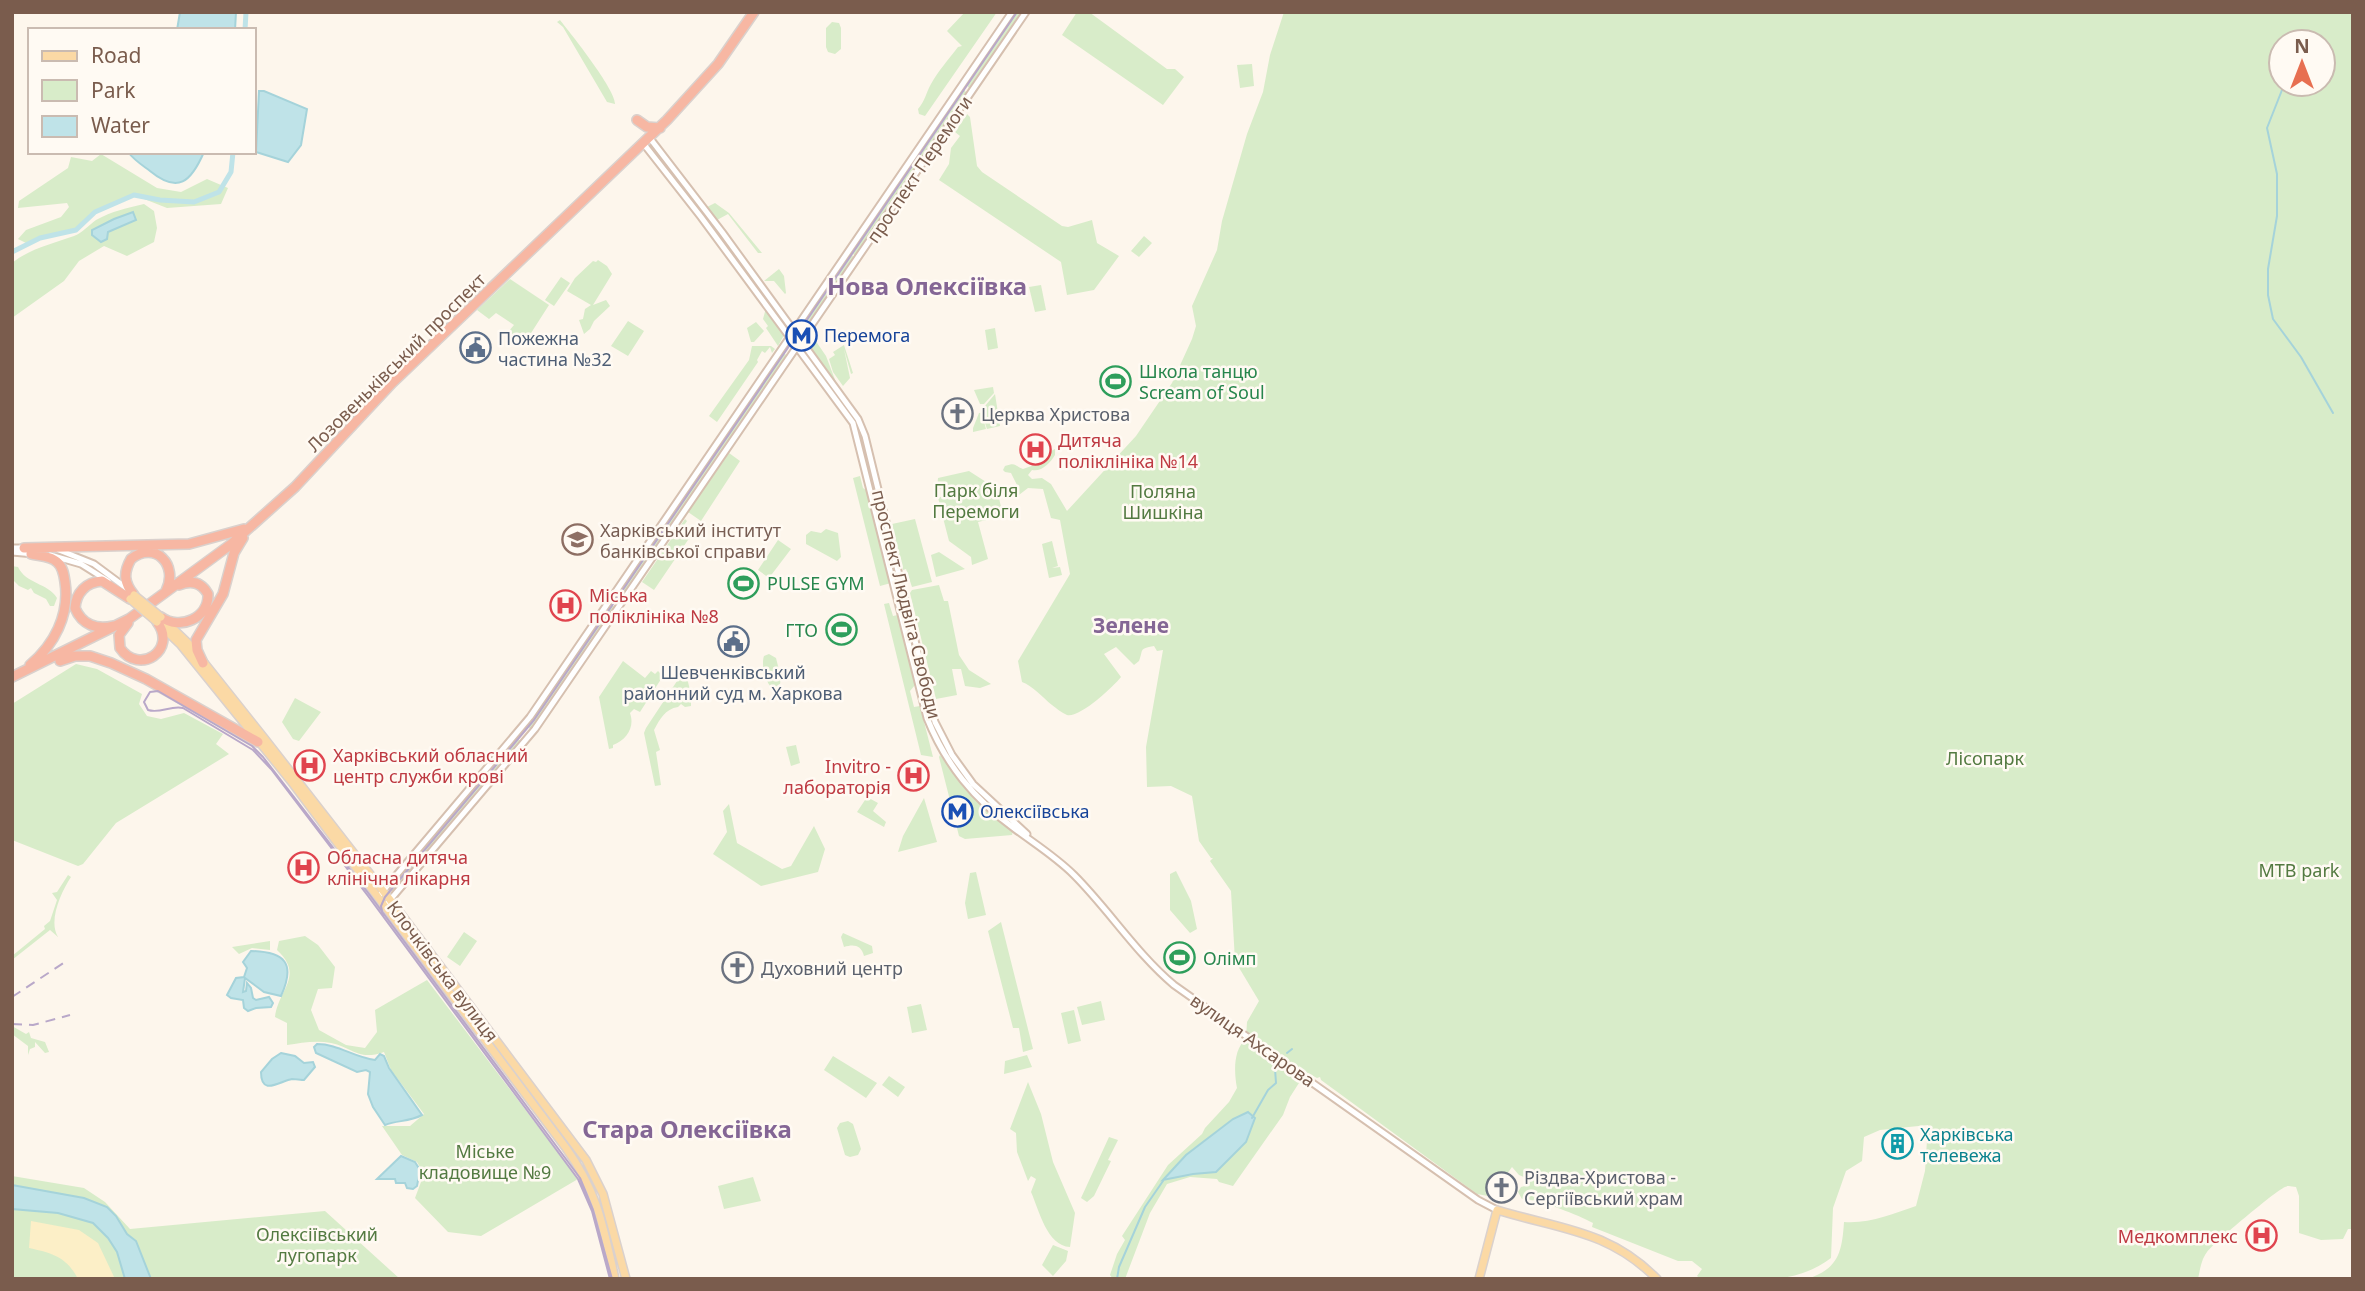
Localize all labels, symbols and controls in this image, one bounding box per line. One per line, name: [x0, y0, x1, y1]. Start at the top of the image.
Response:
legend: [28, 28, 256, 154]
north arrow: [2267, 28, 2337, 98]
text: N: [2294, 33, 2310, 59]
text: Road: [91, 41, 141, 69]
text: Park: [91, 76, 136, 104]
street label: проспект Перемоги: [861, 91, 977, 247]
text: Water: [91, 111, 150, 139]
street label: Лозовеньківський проспект: [301, 267, 491, 457]
district label: Нова Олексіївка: [827, 269, 1027, 302]
metro station icon: Перемога: [784, 318, 818, 352]
place label: Перемога: [824, 323, 910, 347]
place label: Пожежна частина №32: [498, 326, 612, 371]
public building icon: Пожежна частина №32: [458, 331, 492, 365]
place label: Школа танцю Scream of Soul: [1139, 359, 1265, 404]
sports icon: Школа танцю Scream of Soul: [1099, 364, 1133, 398]
church icon: Церква Христова: [941, 397, 975, 431]
place label: Церква Христова: [981, 402, 1130, 426]
place label: Дитяча поліклініка №14: [1058, 428, 1198, 473]
hospital icon: Дитяча поліклініка №14: [1018, 433, 1052, 467]
park label: Парк біля Перемоги: [932, 478, 1020, 523]
park label: Поляна Шишкіна: [1122, 479, 1204, 524]
street label: проспект Людвіга Свободи: [867, 487, 947, 721]
place label: Харківський інститут банківської справи: [600, 518, 782, 563]
school or university icon: Харківський інститут банківської справи: [560, 523, 594, 557]
sports icon: PULSE GYM: [727, 566, 761, 600]
place label: PULSE GYM: [767, 571, 865, 595]
place label: Міська поліклініка №8: [589, 583, 719, 628]
hospital icon: Міська поліклініка №8: [549, 588, 583, 622]
district label: Зелене: [1093, 611, 1169, 639]
sports icon: ГТО: [824, 613, 858, 647]
place label: ГТО: [785, 618, 818, 642]
public building icon: Шевченківський районний суд м. Харкова: [716, 624, 750, 658]
place label: Шевченківський районний суд м. Харкова: [623, 660, 843, 705]
place label: Харківський обласний центр служби крові: [333, 743, 528, 788]
park label: Лісопарк: [1946, 746, 2024, 770]
hospital icon: Харківський обласний центр служби крові: [293, 748, 327, 782]
place label: Invitro - лабораторія: [783, 754, 891, 799]
hospital icon: Invitro - лабораторія: [897, 759, 931, 793]
metro station icon: Олексіївська: [940, 794, 974, 828]
place label: Олексіївська: [980, 799, 1089, 823]
place label: Обласна дитяча клінічна лікарня: [327, 845, 471, 890]
hospital icon: Обласна дитяча клінічна лікарня: [287, 850, 321, 884]
park label: MTB park: [2259, 858, 2340, 882]
street label: Клочківська вулиця: [382, 895, 504, 1047]
sports icon: Олімп: [1163, 941, 1197, 975]
place label: Олімп: [1203, 946, 1256, 970]
church icon: Духовний центр: [721, 951, 755, 985]
place label: Духовний центр: [761, 956, 903, 980]
street label: вулиця Ахсарова: [1186, 988, 1320, 1092]
district label: Стара Олексіївка: [582, 1112, 792, 1145]
place label: Харківська телевежа: [1920, 1122, 2014, 1167]
building icon: Харківська телевежа: [1880, 1127, 1914, 1161]
park label: Міське кладовище №9: [419, 1139, 551, 1184]
place label: Різдва-Христова - Сергіївський храм: [1524, 1165, 1683, 1210]
church icon: Різдва-Христова - Сергіївський храм: [1484, 1170, 1518, 1204]
hospital icon: Медкомплекс: [2244, 1219, 2278, 1253]
park label: Олексіївський лугопарк: [256, 1222, 378, 1267]
place label: Медкомплекс: [2118, 1224, 2238, 1248]

